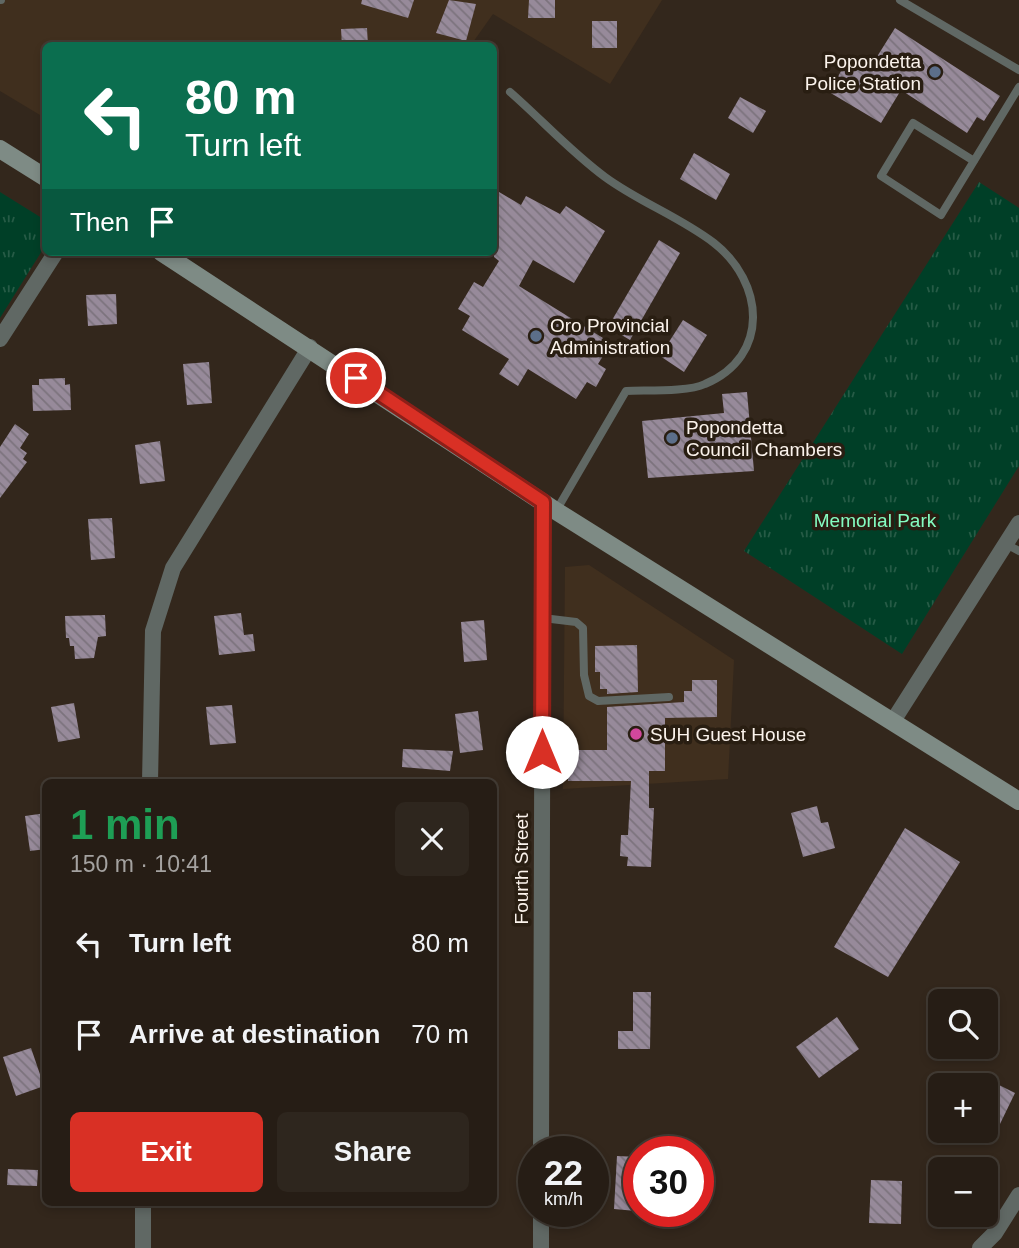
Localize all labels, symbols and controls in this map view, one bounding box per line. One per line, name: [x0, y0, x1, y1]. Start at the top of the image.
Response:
place label: Popondetta Police Station: [805, 51, 921, 94]
marker: Popondetta Police Station: [927, 64, 943, 80]
icon: left: [70, 70, 161, 161]
text: 80 m: [185, 70, 297, 124]
text: Turn left: [185, 127, 301, 163]
icon: arrive: [143, 203, 181, 241]
text: Then: [70, 207, 129, 237]
place label: Oro Provincial Administration: [550, 315, 670, 358]
marker: Oro Provincial Administration: [528, 328, 544, 344]
pin: [326, 348, 386, 408]
icon: arrive: [337, 359, 375, 397]
place label: Popondetta Council Chambers: [686, 417, 842, 460]
marker: Popondetta Council Chambers: [664, 430, 680, 446]
park label: Memorial Park: [814, 510, 937, 531]
position arrow: [505, 715, 579, 789]
place label: SUH Guest House: [650, 724, 806, 745]
marker: SUH Guest House: [628, 726, 644, 742]
text: 1 min: [70, 801, 180, 848]
button: close: [395, 802, 469, 876]
street label: Fourth Street: [511, 813, 532, 924]
text: 150 m · 10:41: [70, 851, 212, 877]
icon: left: [70, 925, 108, 963]
text: Turn left: [129, 928, 231, 958]
text: 80 m: [411, 928, 469, 958]
map controls: [928, 989, 998, 1227]
button: search: [928, 989, 998, 1059]
icon: arrive: [70, 1016, 108, 1054]
text: Arrive at destination: [129, 1019, 380, 1049]
text: 70 m: [411, 1019, 469, 1049]
button: +: [928, 1073, 998, 1143]
button: Exit: [70, 1112, 263, 1192]
button: Share: [277, 1112, 469, 1192]
speed limit sign: 30: [623, 1136, 714, 1227]
text: 22: [544, 1153, 583, 1192]
button: −: [928, 1157, 998, 1227]
text: km/h: [544, 1189, 583, 1209]

